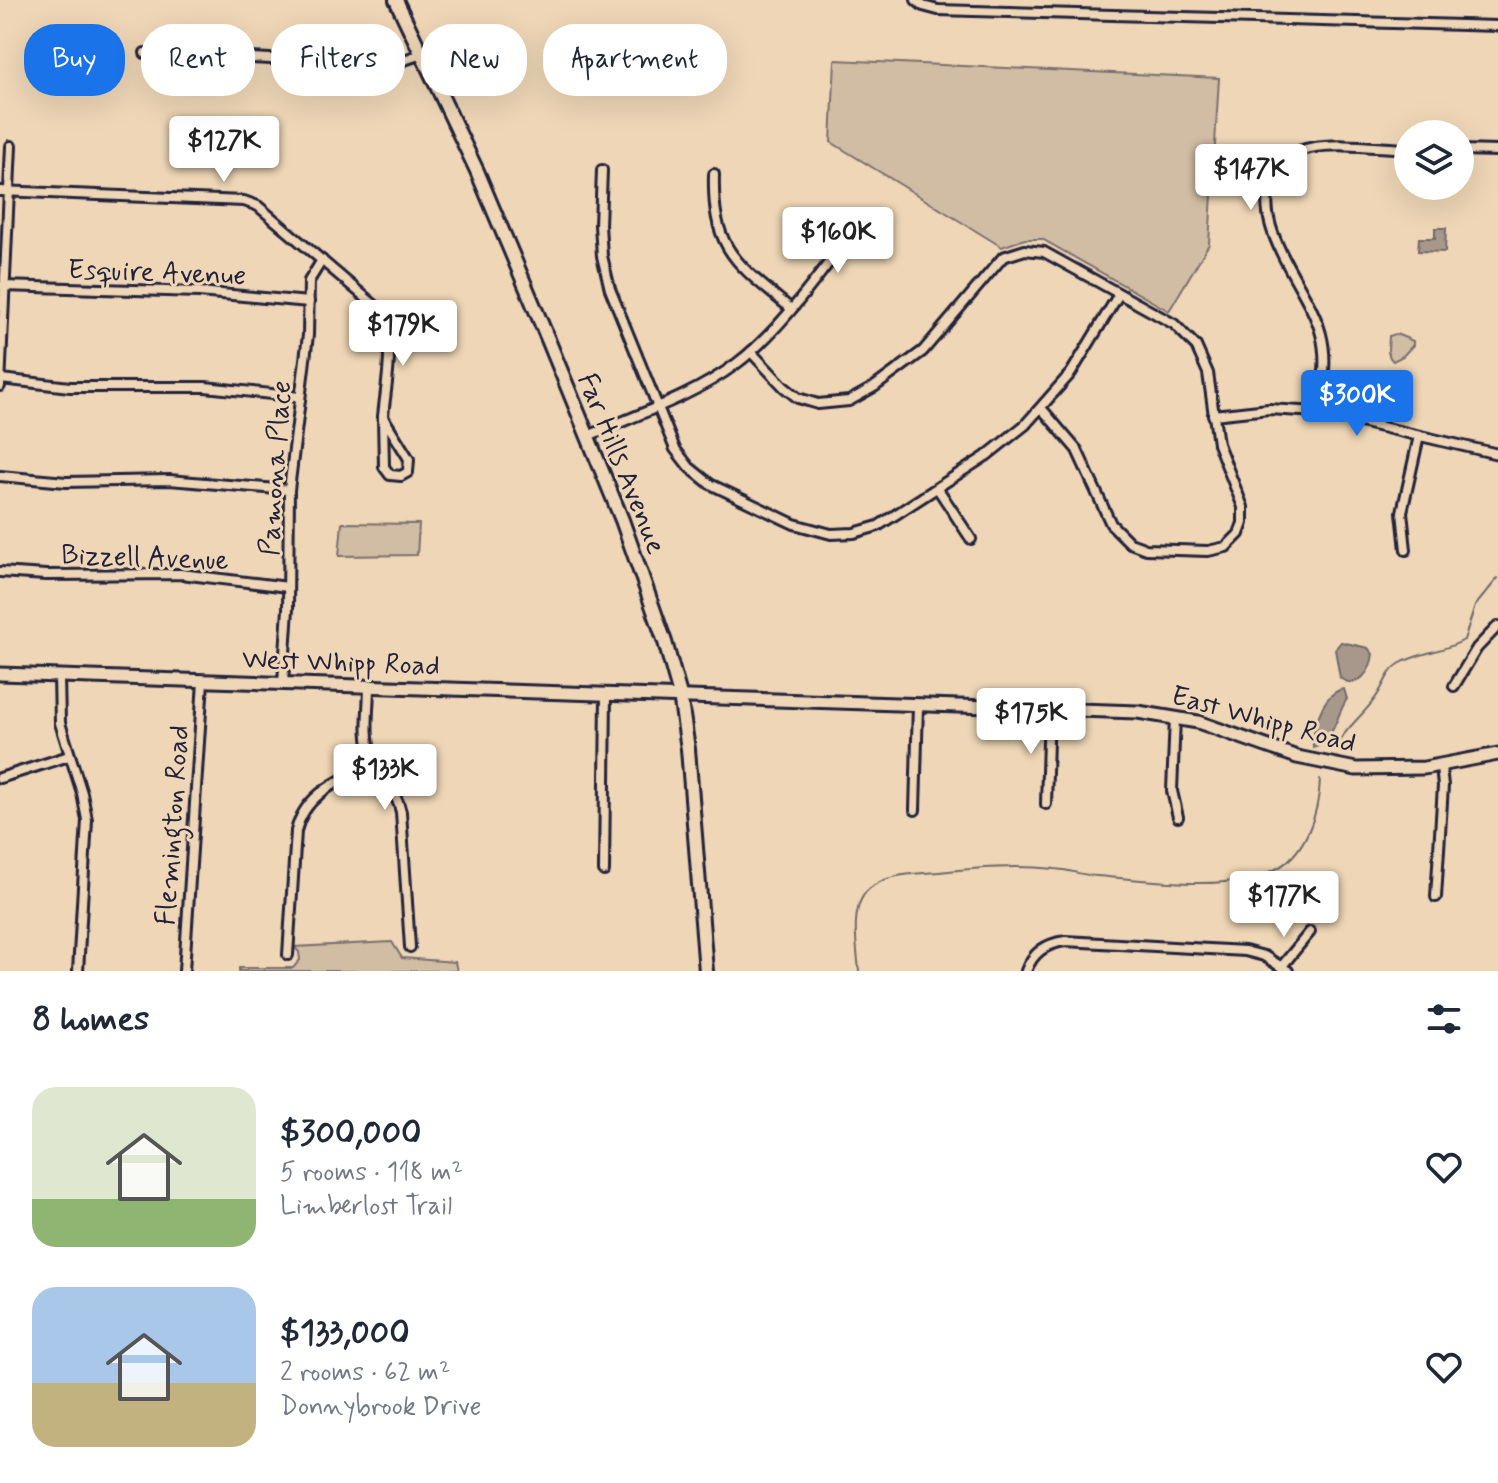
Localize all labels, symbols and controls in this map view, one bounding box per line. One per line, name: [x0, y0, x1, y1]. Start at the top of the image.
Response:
chip: Buy: [24, 24, 125, 96]
chip: Rent: [141, 24, 255, 96]
chip: Filters: [271, 24, 405, 96]
chip: New: [421, 24, 527, 96]
chip: Apartment: [543, 24, 727, 96]
pin: $127K: [168, 116, 280, 184]
map controls: [1394, 120, 1474, 200]
button: layers: [1394, 120, 1474, 200]
text: $127K: [187, 125, 261, 159]
pin: $147K: [1195, 144, 1307, 212]
text: $147K: [1213, 153, 1289, 187]
pin: $160K: [782, 207, 894, 275]
text: $160K: [800, 216, 876, 250]
street label: Esquire Avenue: [67, 252, 247, 295]
pin: $179K: [347, 300, 459, 368]
text: $179K: [367, 309, 439, 343]
street label: Far Hills Avenue: [568, 368, 674, 560]
pin: $300K: [1301, 370, 1413, 438]
street label: Pamona Place: [252, 379, 301, 557]
text: $300K: [1319, 379, 1395, 413]
street label: Bizzell Avenue: [60, 537, 229, 580]
street label: West Whipp Road: [241, 642, 441, 685]
street label: East Whipp Road: [1167, 678, 1360, 763]
pin: $175K: [975, 688, 1087, 756]
text: $175K: [995, 697, 1067, 731]
street label: Flemington Road: [148, 724, 202, 927]
pin: $133K: [329, 744, 441, 812]
text: $133K: [352, 753, 418, 787]
pin: $177K: [1228, 871, 1340, 939]
text: $177K: [1248, 880, 1320, 914]
text: 8 homes: [32, 997, 149, 1042]
icon: filters: [1422, 997, 1466, 1041]
text: $300,000: [280, 1111, 422, 1156]
icon: home: [96, 1119, 192, 1215]
icon: heart: [1422, 1145, 1466, 1189]
text: 5 rooms · 118 m²: [280, 1156, 463, 1190]
text: Limberlost Trail: [280, 1190, 452, 1224]
text: $133,000: [280, 1311, 410, 1356]
icon: home: [96, 1319, 192, 1415]
icon: heart: [1422, 1345, 1466, 1389]
text: 2 rooms · 62 m²: [280, 1356, 450, 1390]
text: Donnybrook Drive: [280, 1390, 482, 1424]

